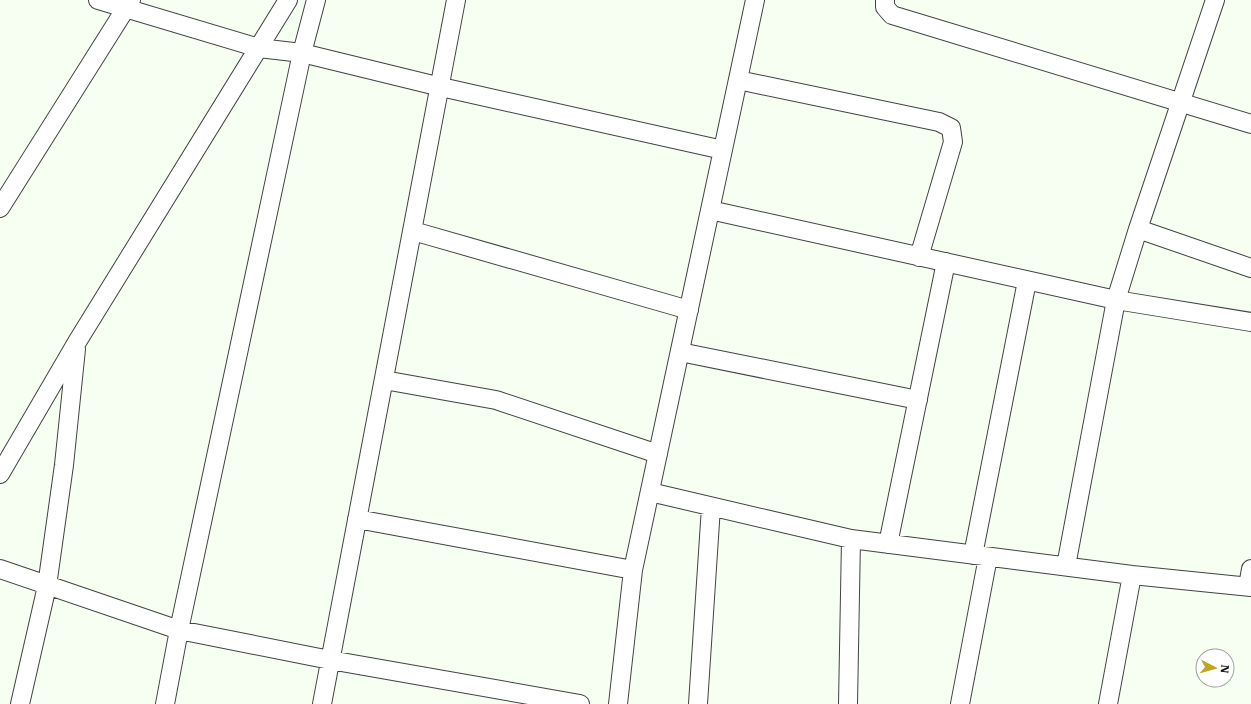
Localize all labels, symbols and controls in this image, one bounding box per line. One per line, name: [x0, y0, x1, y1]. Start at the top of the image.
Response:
north arrow: [1195, 648, 1235, 688]
text: N: [1217, 664, 1232, 674]

